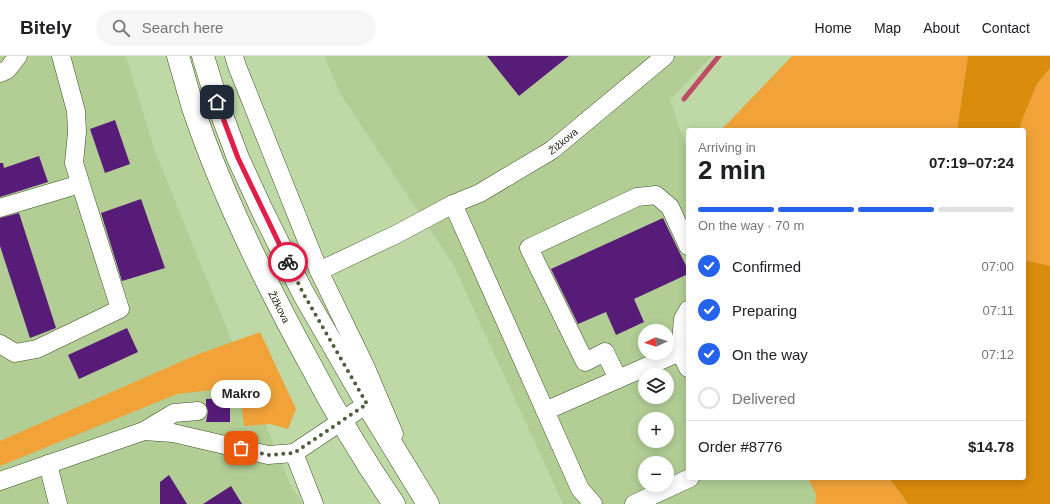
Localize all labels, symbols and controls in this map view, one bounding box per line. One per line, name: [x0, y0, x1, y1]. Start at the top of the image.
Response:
search box: [96, 10, 376, 46]
text: Bitely: [20, 17, 72, 38]
icon: search: [110, 17, 132, 39]
text: Search here: [142, 19, 223, 36]
text: Home: [815, 20, 852, 36]
text: Map: [874, 20, 901, 36]
text: About: [923, 20, 960, 36]
text: Contact: [982, 20, 1030, 36]
pin: [200, 85, 234, 119]
icon: home: [206, 91, 228, 113]
street label: Žižkova: [546, 126, 580, 157]
text: Arriving in: [698, 140, 756, 155]
text: 07:19–07:24: [929, 154, 1014, 171]
text: 2 min: [698, 155, 766, 185]
text: On the way · 70 m: [698, 218, 804, 233]
courier: [268, 242, 308, 282]
icon: bike: [277, 251, 299, 273]
icon: check: [698, 255, 720, 277]
text: Confirmed: [732, 258, 801, 275]
text: 07:00: [981, 259, 1014, 274]
street label: Žižkova: [266, 289, 292, 325]
icon: check: [698, 299, 720, 321]
text: Preparing: [732, 302, 797, 319]
text: 07:11: [982, 303, 1014, 318]
north arrow: [638, 324, 674, 360]
map controls: [638, 324, 674, 492]
icon: check: [698, 343, 720, 365]
text: On the way: [732, 346, 808, 363]
text: 07:12: [981, 347, 1014, 362]
button: layers: [638, 368, 674, 404]
callout: Makro: [211, 380, 271, 408]
text: Makro: [222, 386, 260, 401]
text: Delivered: [732, 390, 795, 407]
button: +: [638, 412, 674, 448]
pin: [224, 431, 258, 465]
icon: bag: [230, 437, 252, 459]
text: Order #8776: [698, 438, 782, 455]
text: $14.78: [968, 438, 1014, 455]
button: −: [638, 456, 674, 492]

